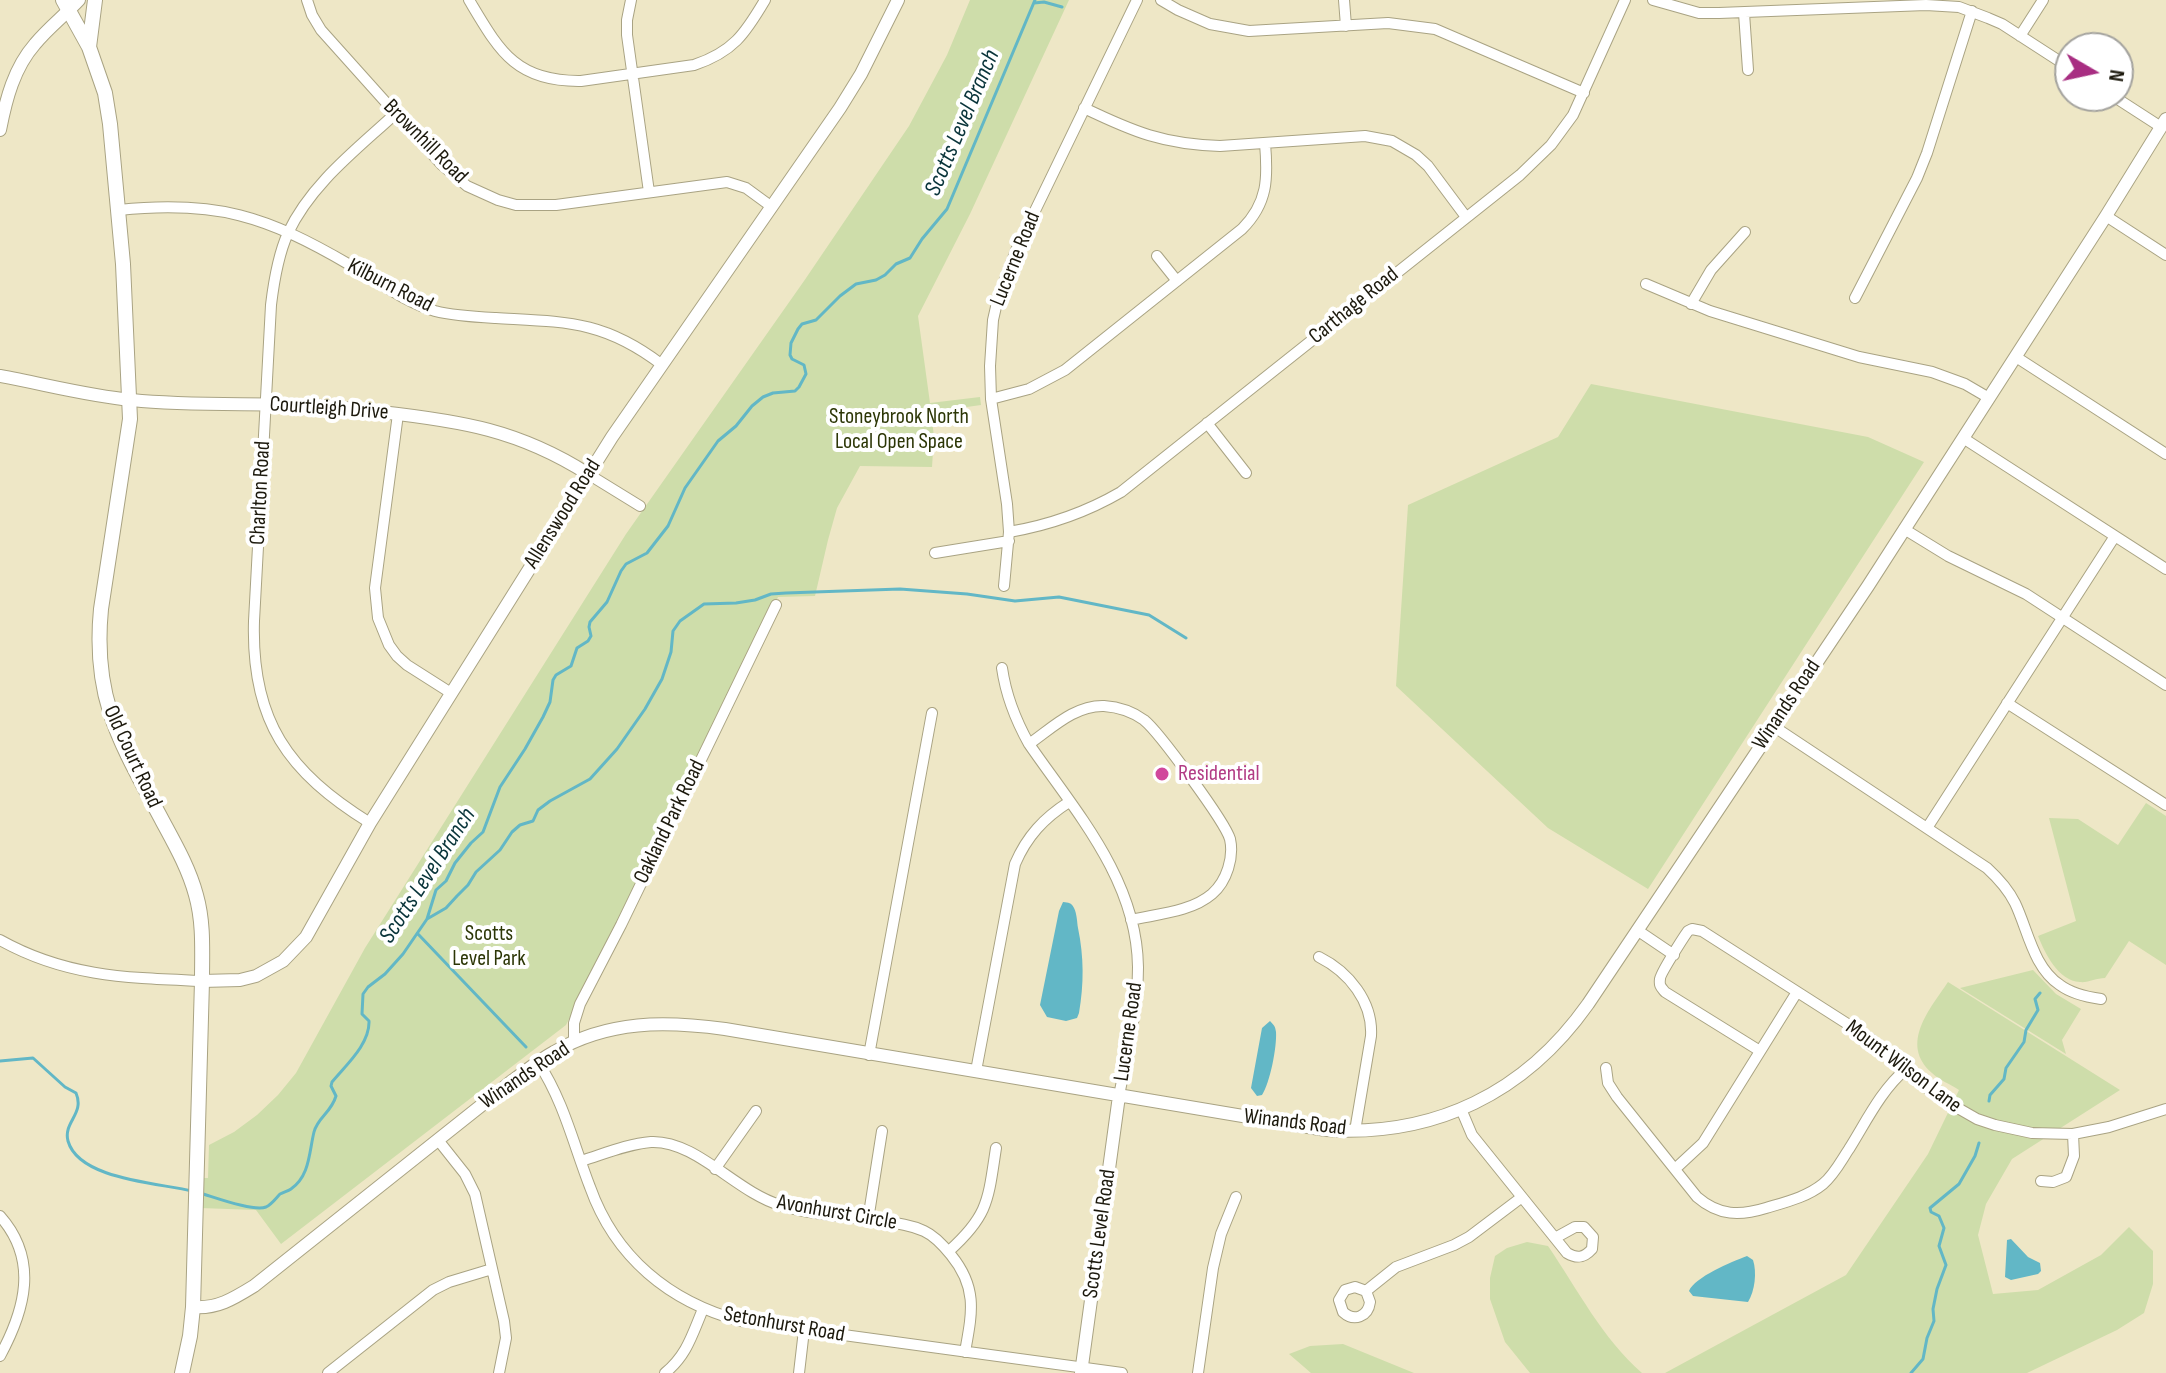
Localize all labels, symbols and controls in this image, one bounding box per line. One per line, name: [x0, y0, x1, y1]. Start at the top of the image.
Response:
north arrow: [2054, 32, 2134, 112]
water label: Scotts Level Branch: [919, 46, 1007, 200]
text: N: [2102, 68, 2130, 83]
street label: Brownhill Road: [377, 94, 473, 190]
street label: Lucerne Road: [985, 208, 1047, 310]
street label: Kilburn Road: [343, 253, 437, 319]
street label: Carthage Road: [1304, 262, 1404, 350]
street label: Courtleigh Drive: [269, 392, 389, 426]
park label: Stoneybrook North Local Open Space: [829, 404, 969, 456]
street label: Charlton Road: [245, 440, 277, 546]
street label: Allenswood Road: [519, 454, 607, 574]
street label: Winands Road: [1747, 655, 1827, 755]
street label: Old Court Road: [97, 702, 167, 812]
street label: Oakland Park Road: [629, 756, 711, 888]
place label: Residential: [1178, 761, 1260, 787]
marker: Residential: [1153, 765, 1171, 783]
water label: Scotts Level Branch: [374, 803, 482, 949]
park label: Scotts Level Park: [452, 921, 526, 972]
street label: Lucerne Road: [1109, 981, 1149, 1083]
street label: Mount Wilson Lane: [1840, 1015, 1966, 1119]
street label: Winands Road: [475, 1036, 575, 1116]
street label: Winands Road: [1242, 1104, 1348, 1142]
street label: Scotts Level Road: [1078, 1168, 1122, 1300]
street label: Avonhurst Circle: [775, 1189, 899, 1237]
street label: Setonhurst Road: [721, 1301, 847, 1349]

